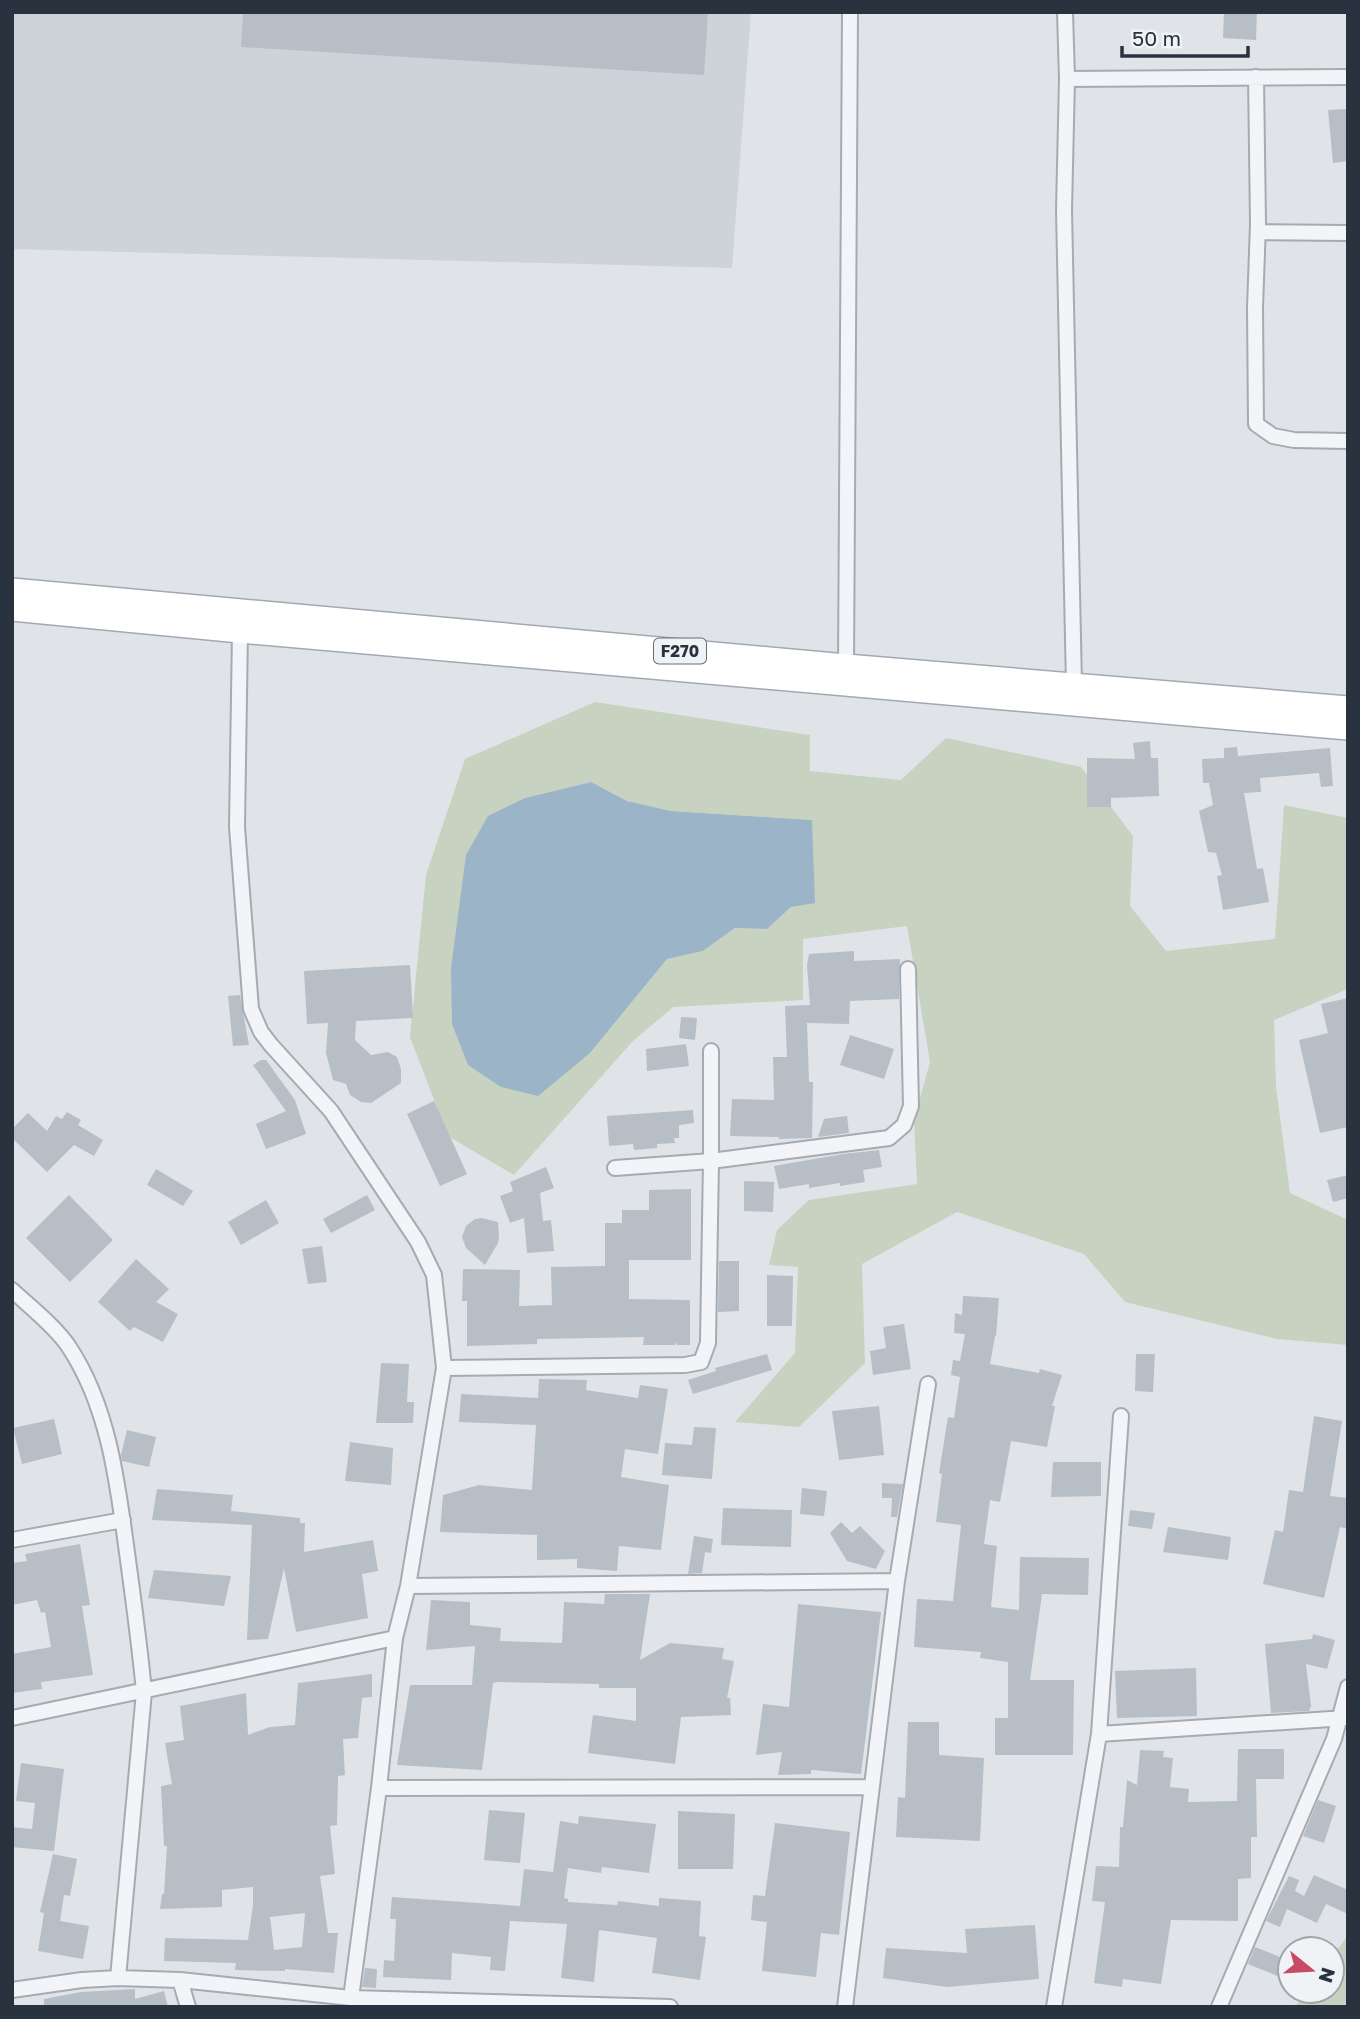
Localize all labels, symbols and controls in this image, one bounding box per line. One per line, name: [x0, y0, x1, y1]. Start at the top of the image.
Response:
scale bar: [1122, 14, 1248, 58]
text: 50 m: [1132, 25, 1181, 51]
road number: F270: [654, 638, 706, 664]
north arrow: [1276, 1935, 1346, 2005]
text: N: [1314, 1965, 1341, 1986]

